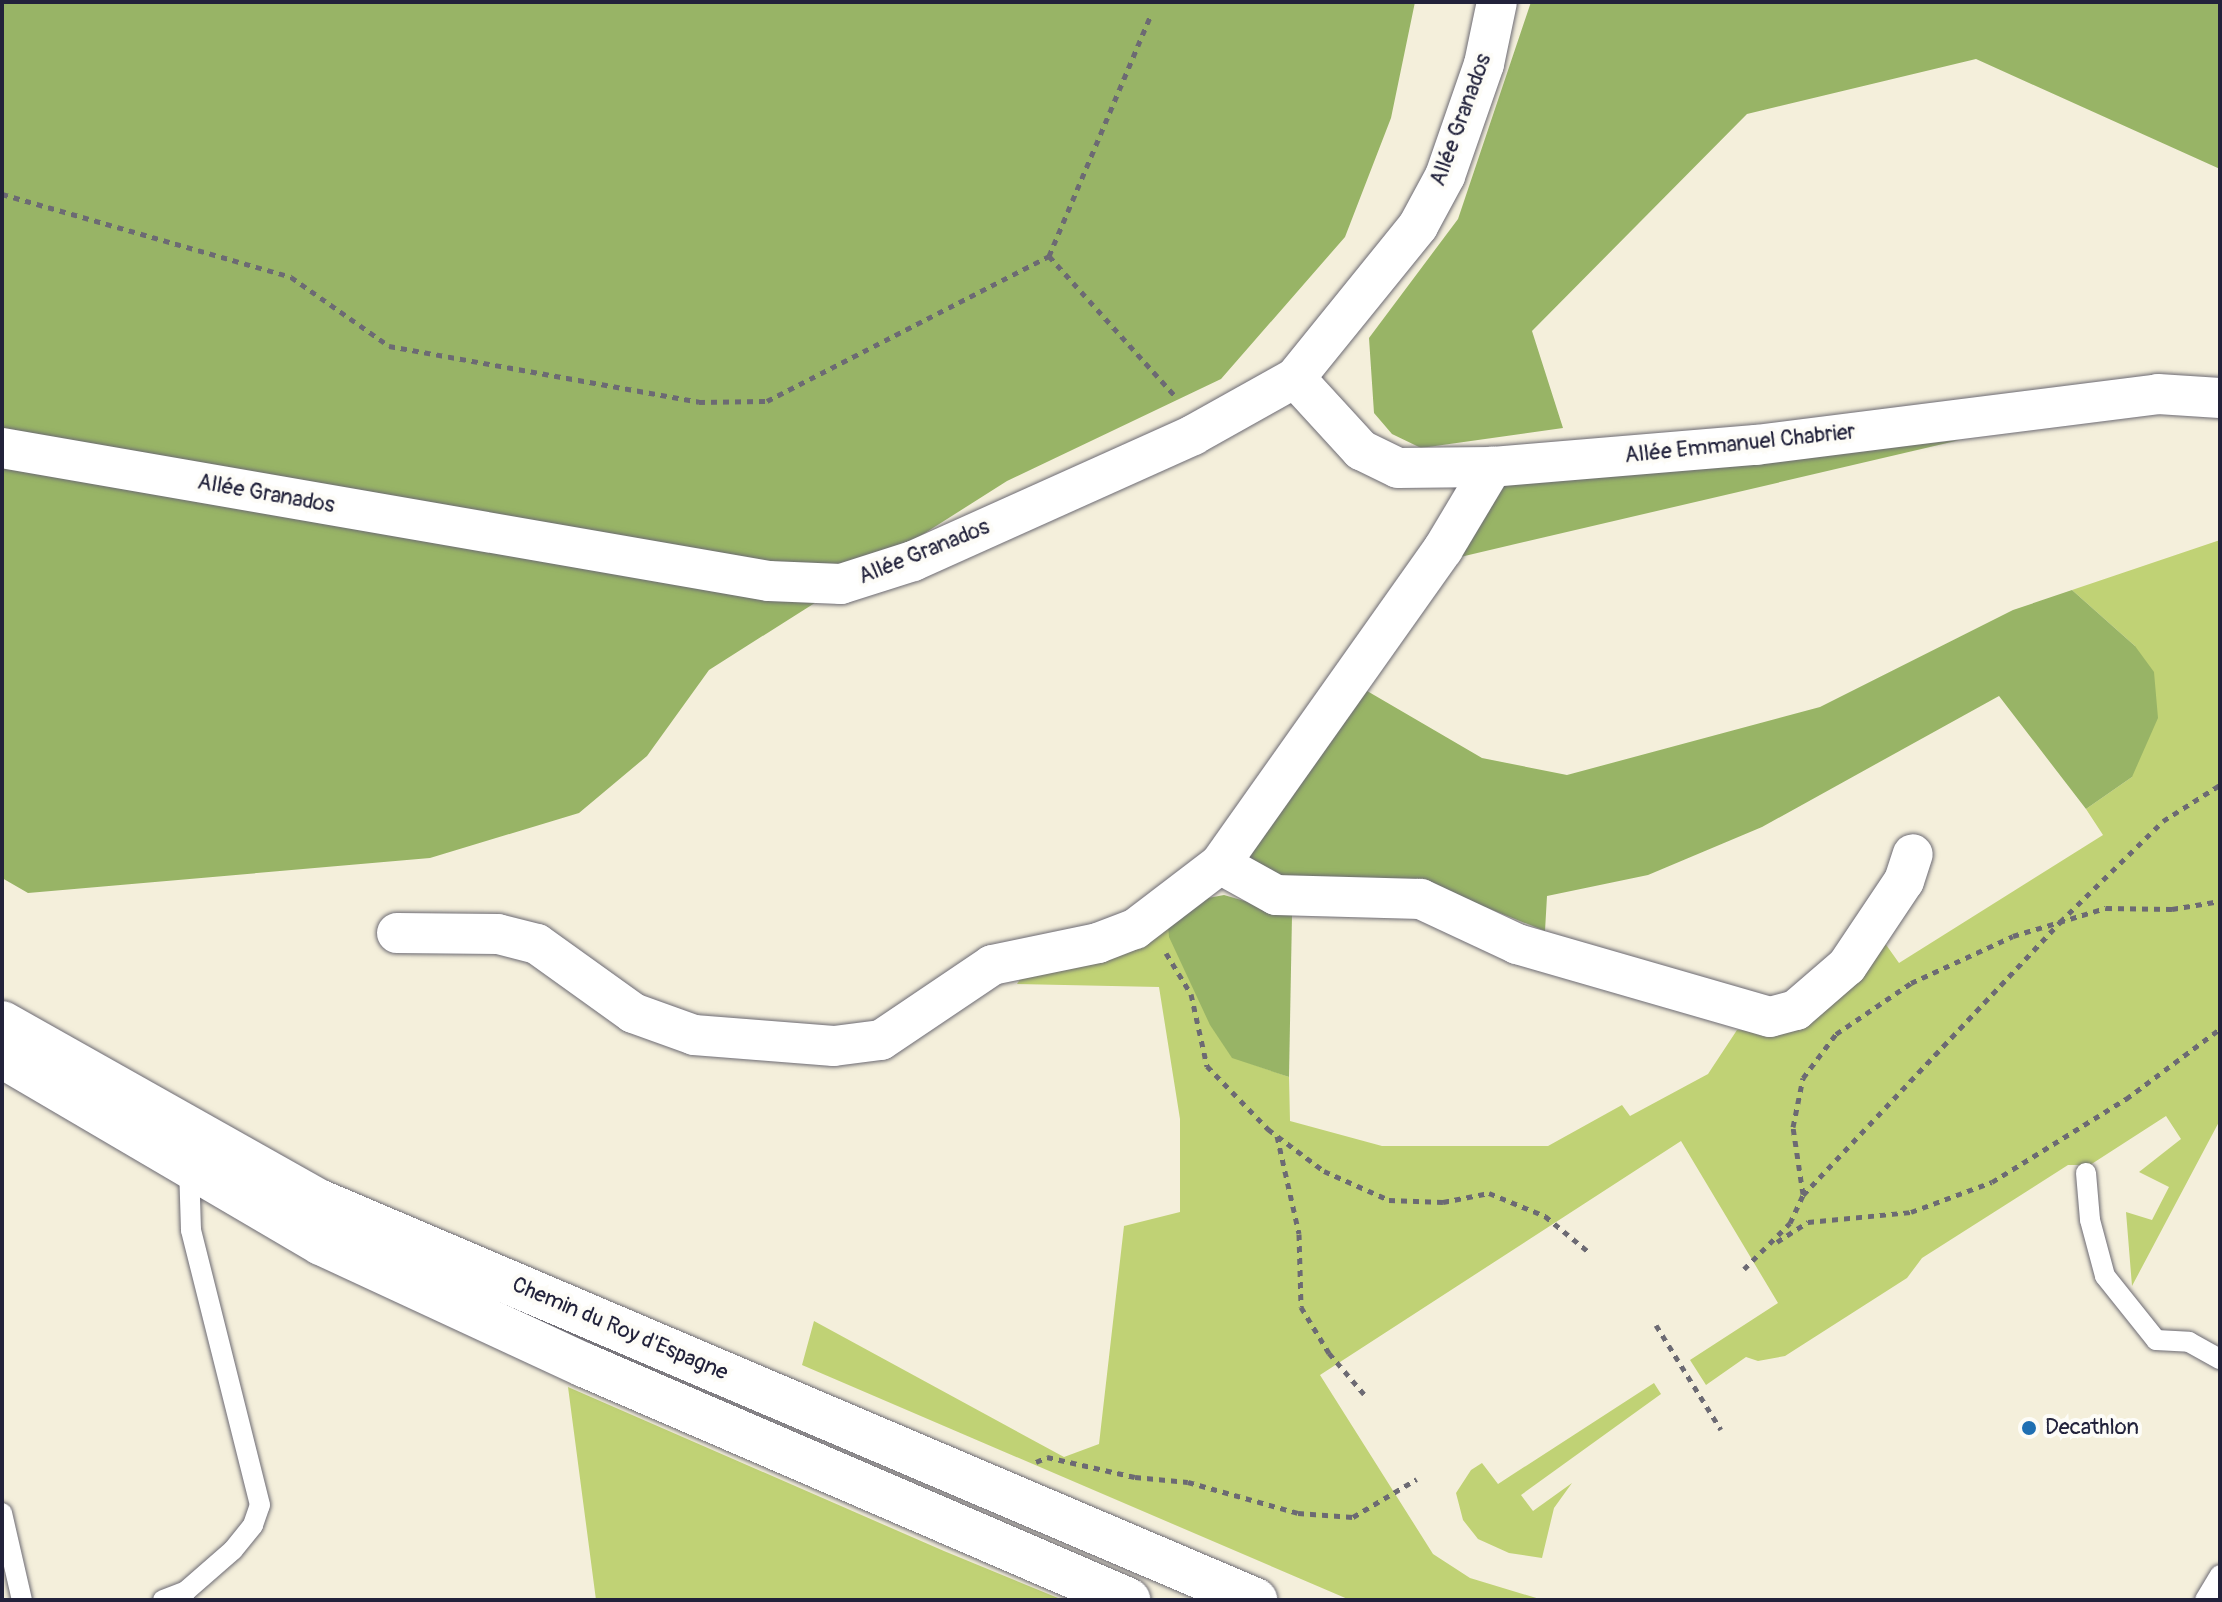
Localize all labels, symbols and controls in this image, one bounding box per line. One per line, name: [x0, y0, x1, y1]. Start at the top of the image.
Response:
street label: Allée Granados: [1425, 50, 1497, 190]
street label: Allée Emmanuel Chabrier: [1623, 419, 1857, 469]
street label: Allée Granados: [195, 469, 337, 519]
street label: Allée Granados: [855, 514, 993, 590]
street label: Chemin du Roy d'Espagne: [508, 1272, 732, 1386]
place label: Decathlon: [2045, 1415, 2139, 1441]
marker: Decathlon: [2020, 1419, 2038, 1437]

